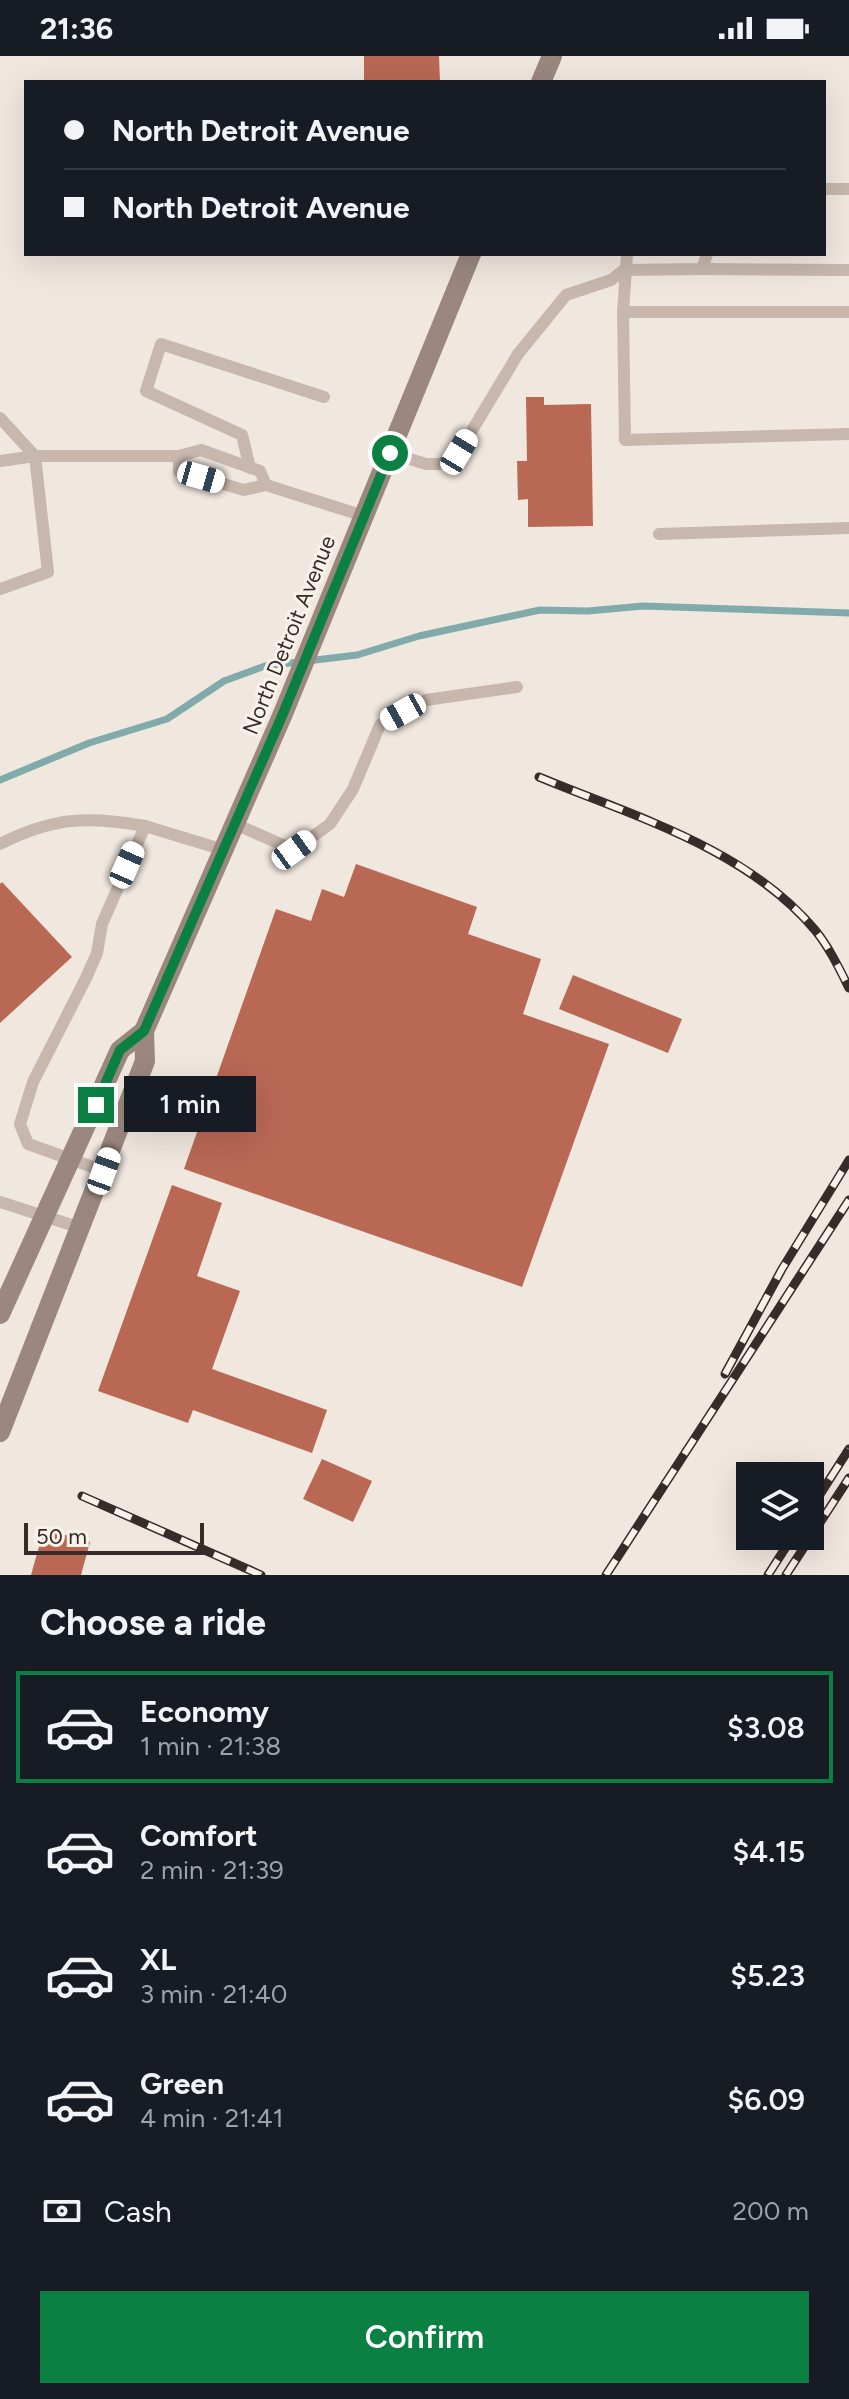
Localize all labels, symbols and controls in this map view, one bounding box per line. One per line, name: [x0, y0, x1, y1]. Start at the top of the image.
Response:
text: 21:36: [40, 10, 113, 47]
text: North Detroit Avenue: [112, 112, 410, 149]
text: North Detroit Avenue: [112, 189, 410, 226]
car: [436, 425, 482, 479]
route start: [372, 435, 408, 471]
car: [175, 459, 227, 495]
street label: North Detroit Avenue: [237, 532, 341, 738]
car: [376, 690, 430, 734]
car: [268, 826, 320, 874]
car: [106, 838, 148, 892]
callout: 1 min: [124, 1077, 256, 1133]
route end: [78, 1087, 114, 1123]
text: 1 min: [160, 1088, 220, 1120]
car: [85, 1144, 123, 1198]
map controls: [736, 1462, 824, 1550]
button: layers: [736, 1462, 824, 1550]
scale bar: [24, 1519, 204, 1555]
text: 50 m: [36, 1523, 87, 1550]
text: Choose a ride: [40, 1601, 266, 1644]
icon: car: [44, 1691, 116, 1763]
text: Economy: [140, 1693, 269, 1730]
text: $3.08: [727, 1709, 805, 1746]
text: 1 min · 21:38: [140, 1730, 281, 1762]
icon: car: [44, 1815, 116, 1887]
text: Comfort: [140, 1817, 258, 1854]
text: $4.15: [733, 1833, 805, 1870]
text: 2 min · 21:39: [140, 1854, 284, 1886]
icon: car: [44, 1939, 116, 2011]
text: XL: [140, 1941, 176, 1978]
text: $5.23: [730, 1957, 805, 1994]
text: 3 min · 21:40: [140, 1978, 287, 2010]
icon: car: [44, 2063, 116, 2135]
text: Green: [140, 2065, 224, 2102]
text: $6.09: [728, 2081, 805, 2118]
text: 4 min · 21:41: [140, 2102, 283, 2134]
icon: cash: [40, 2189, 84, 2233]
text: Cash: [104, 2193, 172, 2230]
text: 200 m: [733, 2195, 809, 2227]
button: Confirm: [40, 2291, 809, 2383]

